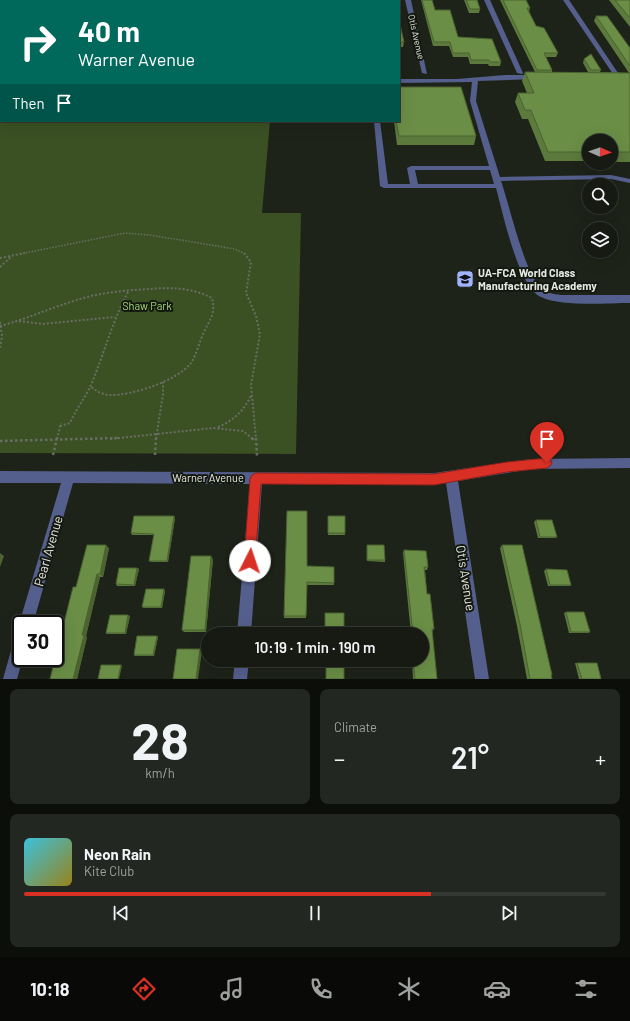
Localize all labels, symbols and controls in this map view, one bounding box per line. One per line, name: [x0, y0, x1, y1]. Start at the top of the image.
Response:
street label: Otis Avenue: [406, 13, 427, 61]
text: 40 m: [78, 14, 140, 48]
icon: right: [12, 16, 64, 68]
text: Warner Avenue: [78, 48, 195, 70]
icon: arrive: [53, 92, 75, 114]
text: Then: [12, 94, 45, 112]
north arrow: [582, 134, 618, 170]
map controls: [582, 134, 618, 258]
button: search: [582, 178, 618, 214]
button: layers: [582, 222, 618, 258]
place label: UA-FCA World Class Manufacturing Academy: [478, 266, 597, 292]
school or university icon: UA-FCA World Class Manufacturing Academy: [455, 269, 475, 289]
park label: Shaw Park: [122, 299, 172, 312]
pin: [530, 422, 564, 463]
icon: arrive: [536, 428, 558, 450]
street label: Warner Avenue: [172, 471, 244, 484]
street label: Pearl Avenue: [30, 514, 66, 588]
position arrow: [229, 540, 271, 582]
street label: Otis Avenue: [453, 544, 479, 612]
speed limit sign: 30: [12, 615, 64, 667]
text: 10:19 · 1 min · 190 m: [255, 638, 376, 656]
text: 28: [131, 708, 189, 770]
text: Climate: [334, 719, 377, 735]
text: 21°: [451, 739, 489, 775]
text: −: [334, 745, 345, 771]
text: +: [595, 745, 606, 771]
text: km/h: [145, 765, 175, 781]
text: Neon Rain: [84, 845, 151, 863]
text: Kite Club: [84, 863, 134, 879]
icon: previous: [110, 902, 132, 924]
icon: pause: [304, 902, 326, 924]
icon: next: [498, 902, 520, 924]
icon: directions: [130, 975, 158, 1003]
icon: music: [218, 975, 246, 1003]
icon: phone: [307, 975, 335, 1003]
icon: climate: [395, 975, 423, 1003]
icon: car: [483, 975, 511, 1003]
icon: filters: [572, 975, 600, 1003]
text: 10:18: [30, 978, 69, 1000]

